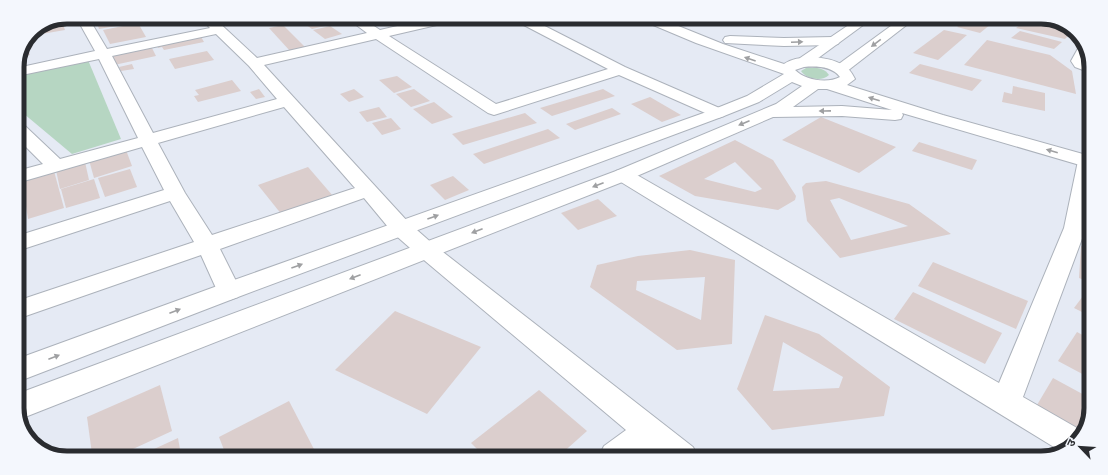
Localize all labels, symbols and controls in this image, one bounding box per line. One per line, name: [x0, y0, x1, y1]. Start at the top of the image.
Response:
one-way arrow: [791, 39, 804, 45]
one-way arrow: [871, 39, 881, 47]
one-way arrow: [744, 56, 756, 62]
one-way arrow: [868, 96, 880, 102]
one-way arrow: [818, 108, 831, 114]
one-way arrow: [738, 120, 750, 127]
one-way arrow: [1046, 148, 1059, 154]
one-way arrow: [592, 182, 604, 188]
one-way arrow: [427, 213, 439, 219]
one-way arrow: [470, 228, 482, 234]
one-way arrow: [292, 263, 304, 269]
one-way arrow: [349, 275, 361, 281]
one-way arrow: [170, 308, 182, 314]
one-way arrow: [48, 354, 60, 360]
north arrow: [1060, 427, 1100, 467]
text: उ: [1063, 436, 1079, 449]

